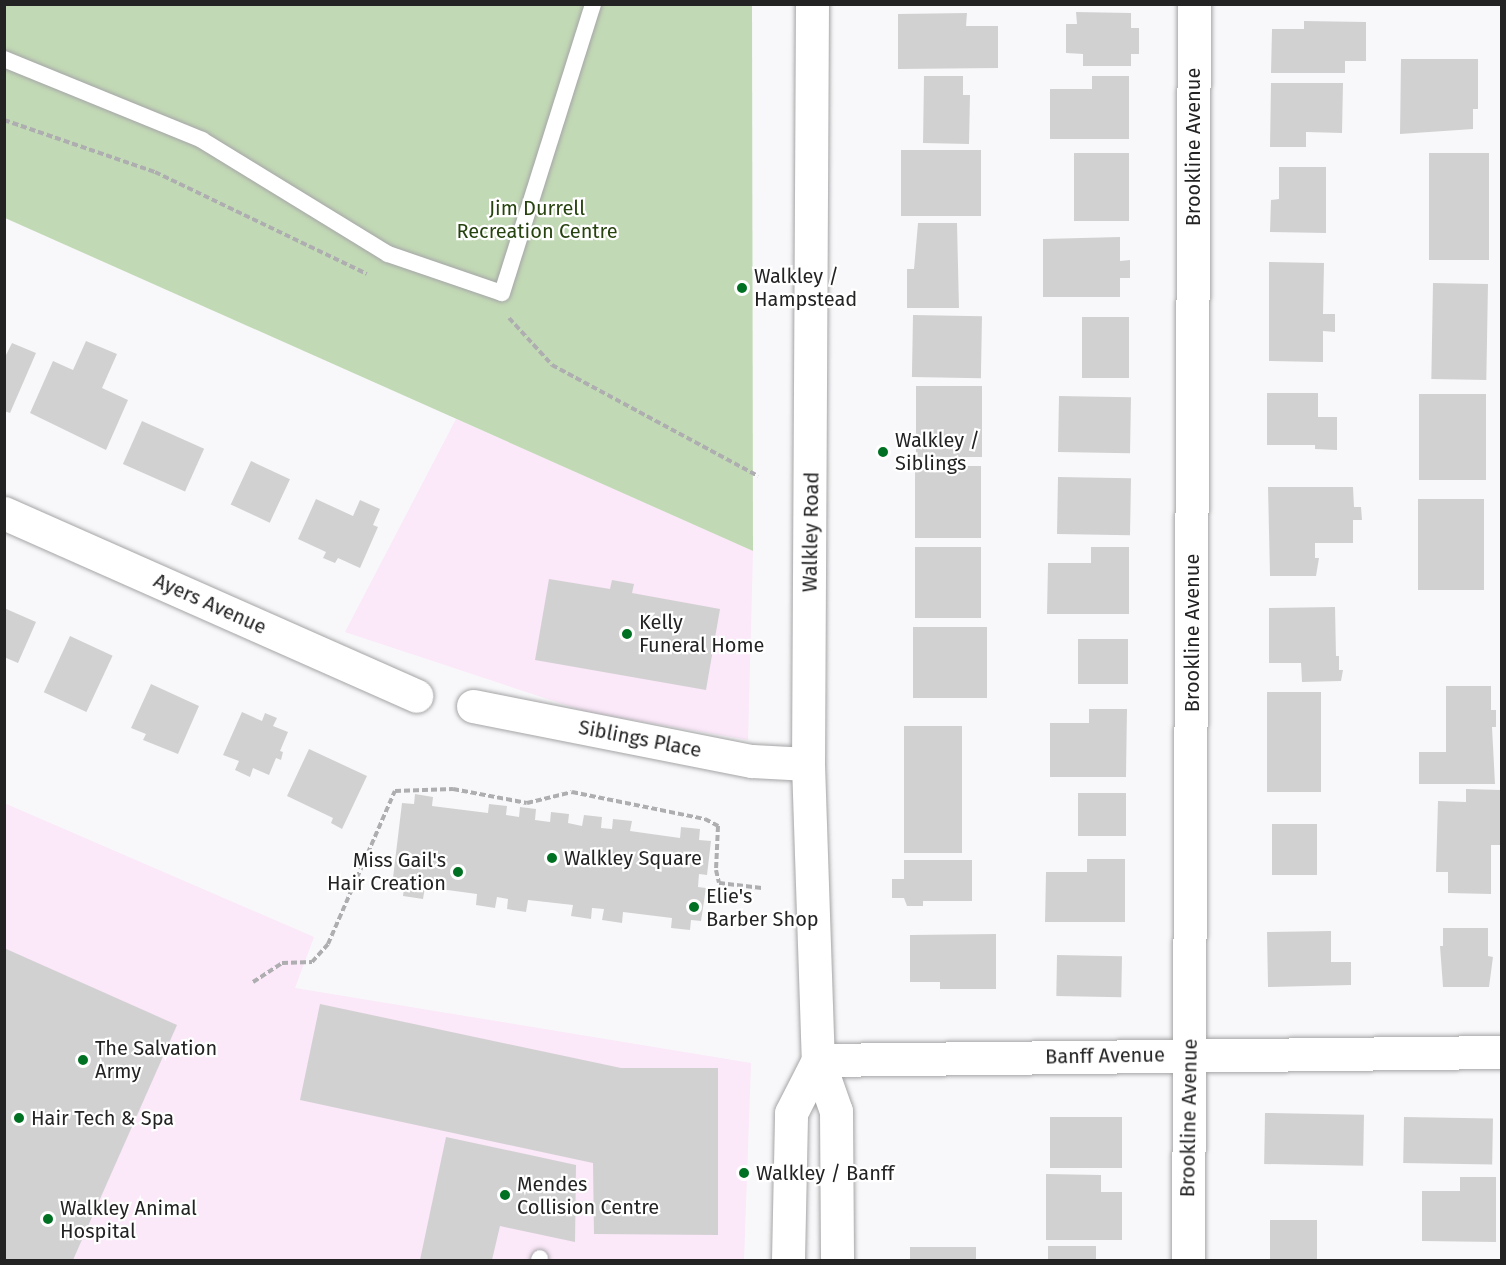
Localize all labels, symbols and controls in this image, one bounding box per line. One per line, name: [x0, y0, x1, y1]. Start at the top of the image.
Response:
street label: Brookline Avenue: [1181, 68, 1205, 226]
park label: Jim Durrell Recreation Centre: [456, 196, 618, 243]
place label: Walkley / Hampstead: [754, 264, 857, 311]
marker: Walkley / Hampstead: [735, 281, 749, 295]
place label: Walkley / Siblings: [895, 428, 980, 475]
marker: Walkley / Siblings: [876, 445, 890, 459]
street label: Walkley Road: [798, 472, 824, 592]
street label: Brookline Avenue: [1180, 554, 1204, 712]
street label: Ayers Avenue: [150, 569, 270, 639]
place label: Kelly Funeral Home: [639, 610, 765, 657]
marker: Kelly Funeral Home: [620, 627, 634, 641]
street label: Siblings Place: [577, 715, 703, 763]
place label: Walkley Square: [564, 846, 702, 870]
place label: Miss Gail's Hair Creation: [327, 849, 446, 896]
marker: Walkley Square: [545, 851, 559, 865]
marker: Miss Gail's Hair Creation: [451, 865, 465, 879]
place label: Elie's Barber Shop: [706, 884, 819, 931]
marker: Elie's Barber Shop: [687, 900, 701, 914]
place label: The Salvation Army: [95, 1036, 217, 1083]
street label: Brookline Avenue: [1176, 1038, 1202, 1198]
street label: Banff Avenue: [1045, 1043, 1165, 1069]
marker: The Salvation Army: [76, 1053, 90, 1067]
place label: Hair Tech & Spa: [31, 1106, 174, 1130]
marker: Hair Tech & Spa: [12, 1111, 26, 1125]
place label: Walkley / Banff: [756, 1161, 894, 1185]
marker: Walkley / Banff: [737, 1166, 751, 1180]
place label: Mendes Collision Centre: [517, 1172, 659, 1219]
marker: Mendes Collision Centre: [498, 1188, 512, 1202]
place label: Walkley Animal Hospital: [60, 1196, 197, 1243]
marker: Walkley Animal Hospital: [41, 1212, 55, 1226]

